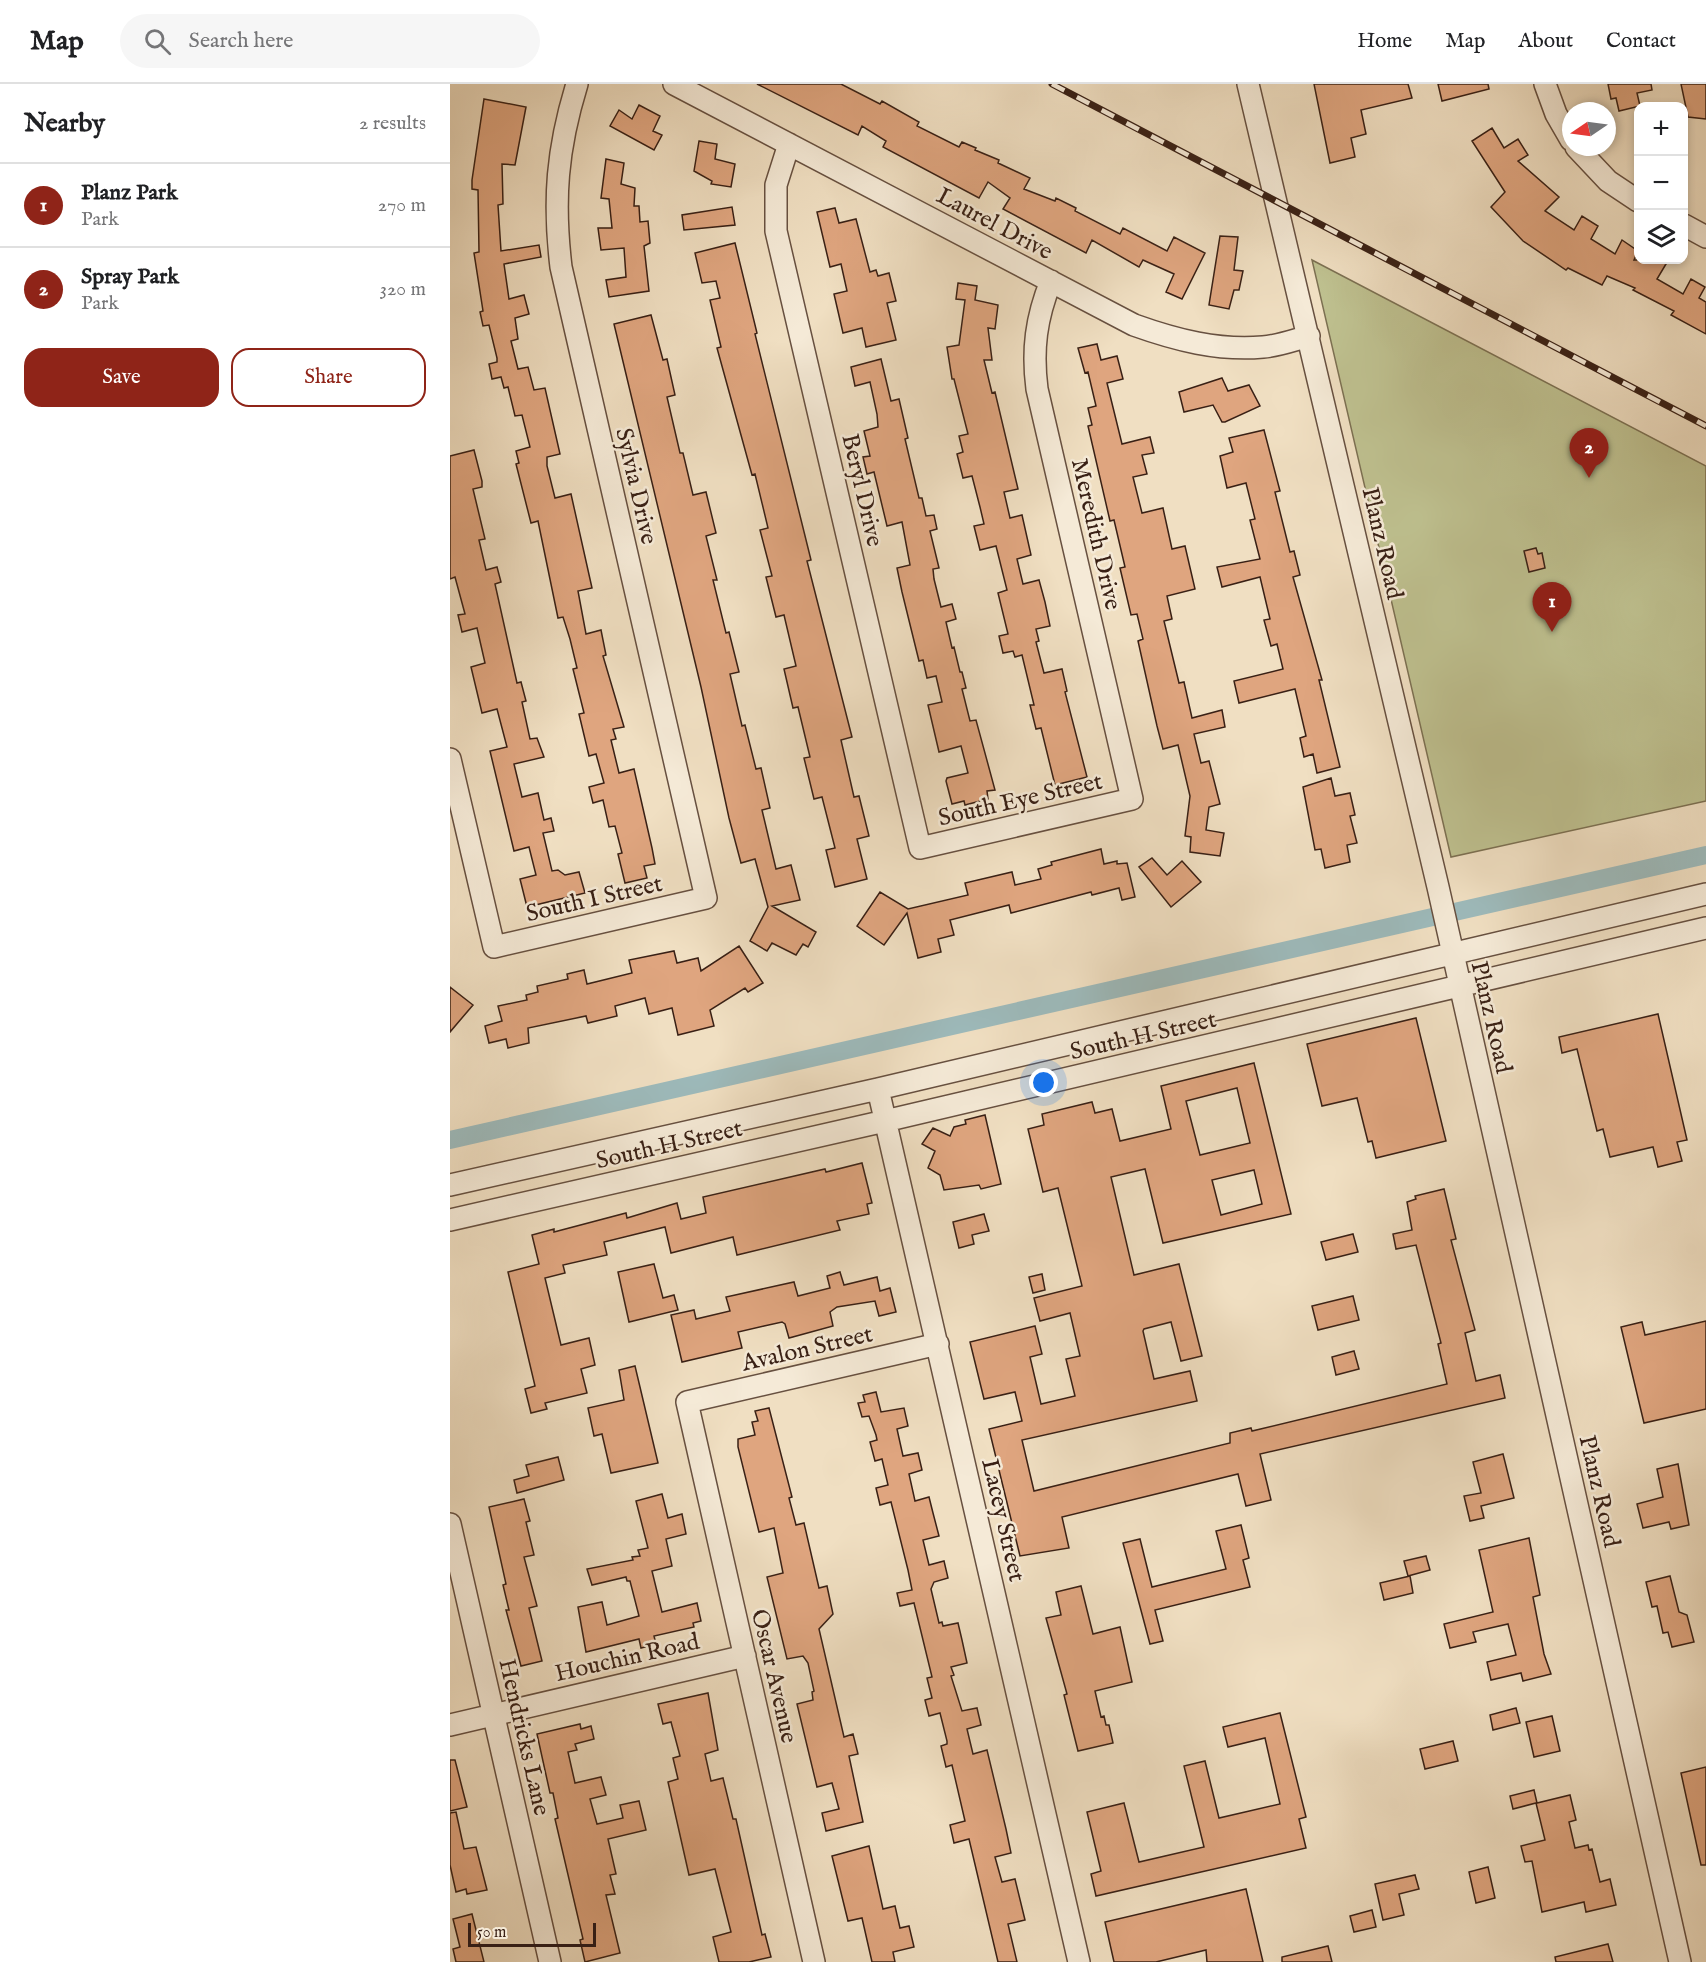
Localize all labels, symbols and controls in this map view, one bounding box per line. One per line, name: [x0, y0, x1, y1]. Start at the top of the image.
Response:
search box: [120, 14, 540, 68]
text: Map: [30, 24, 84, 59]
icon: search: [141, 25, 174, 58]
text: Search here: [189, 27, 293, 55]
text: Home: [1357, 28, 1412, 55]
text: Map: [1445, 28, 1485, 55]
text: About: [1518, 28, 1573, 55]
text: Contact: [1606, 28, 1676, 55]
north arrow: [1562, 102, 1616, 156]
map controls: [1634, 102, 1688, 264]
button: +: [1634, 102, 1688, 156]
text: Nearby: [24, 107, 105, 140]
text: 2 results: [359, 111, 426, 136]
button: −: [1634, 156, 1688, 210]
text: Planz Park: [81, 179, 178, 207]
street label: Laurel Drive: [931, 181, 1058, 268]
text: 1: [40, 193, 47, 218]
text: 270 m: [378, 193, 426, 218]
text: Park: [81, 207, 119, 232]
button: layers: [1634, 210, 1688, 264]
text: Spray Park: [81, 263, 179, 291]
text: 2: [39, 277, 48, 302]
text: 320 m: [380, 277, 426, 302]
text: Park: [81, 291, 119, 316]
button: Save: [24, 348, 219, 407]
button: Share: [231, 348, 426, 407]
street label: Sylvia Drive: [607, 425, 664, 548]
pin: 2: [1570, 428, 1608, 478]
street label: Beryl Drive: [834, 431, 890, 550]
street label: Meredith Drive: [1063, 456, 1128, 613]
street label: Planz Road: [1354, 484, 1410, 603]
pin: 1: [1532, 582, 1572, 632]
street label: South Eye Street: [935, 767, 1105, 834]
street label: South I Street: [523, 869, 666, 930]
street label: Planz Road: [1463, 958, 1519, 1077]
street label: South H Street: [1067, 1005, 1220, 1068]
your location: [1029, 1068, 1058, 1097]
street label: South H Street: [593, 1114, 746, 1177]
street label: Avalon Street: [738, 1319, 876, 1380]
street label: Planz Road: [1571, 1432, 1627, 1551]
street label: Lacey Street: [973, 1456, 1032, 1585]
street label: Oscar Avenue: [743, 1606, 804, 1746]
street label: Houchin Road: [552, 1627, 703, 1690]
street label: Hendricks Lane: [490, 1656, 557, 1819]
scale bar: [468, 1920, 596, 1948]
text: 50 m: [477, 1923, 506, 1943]

